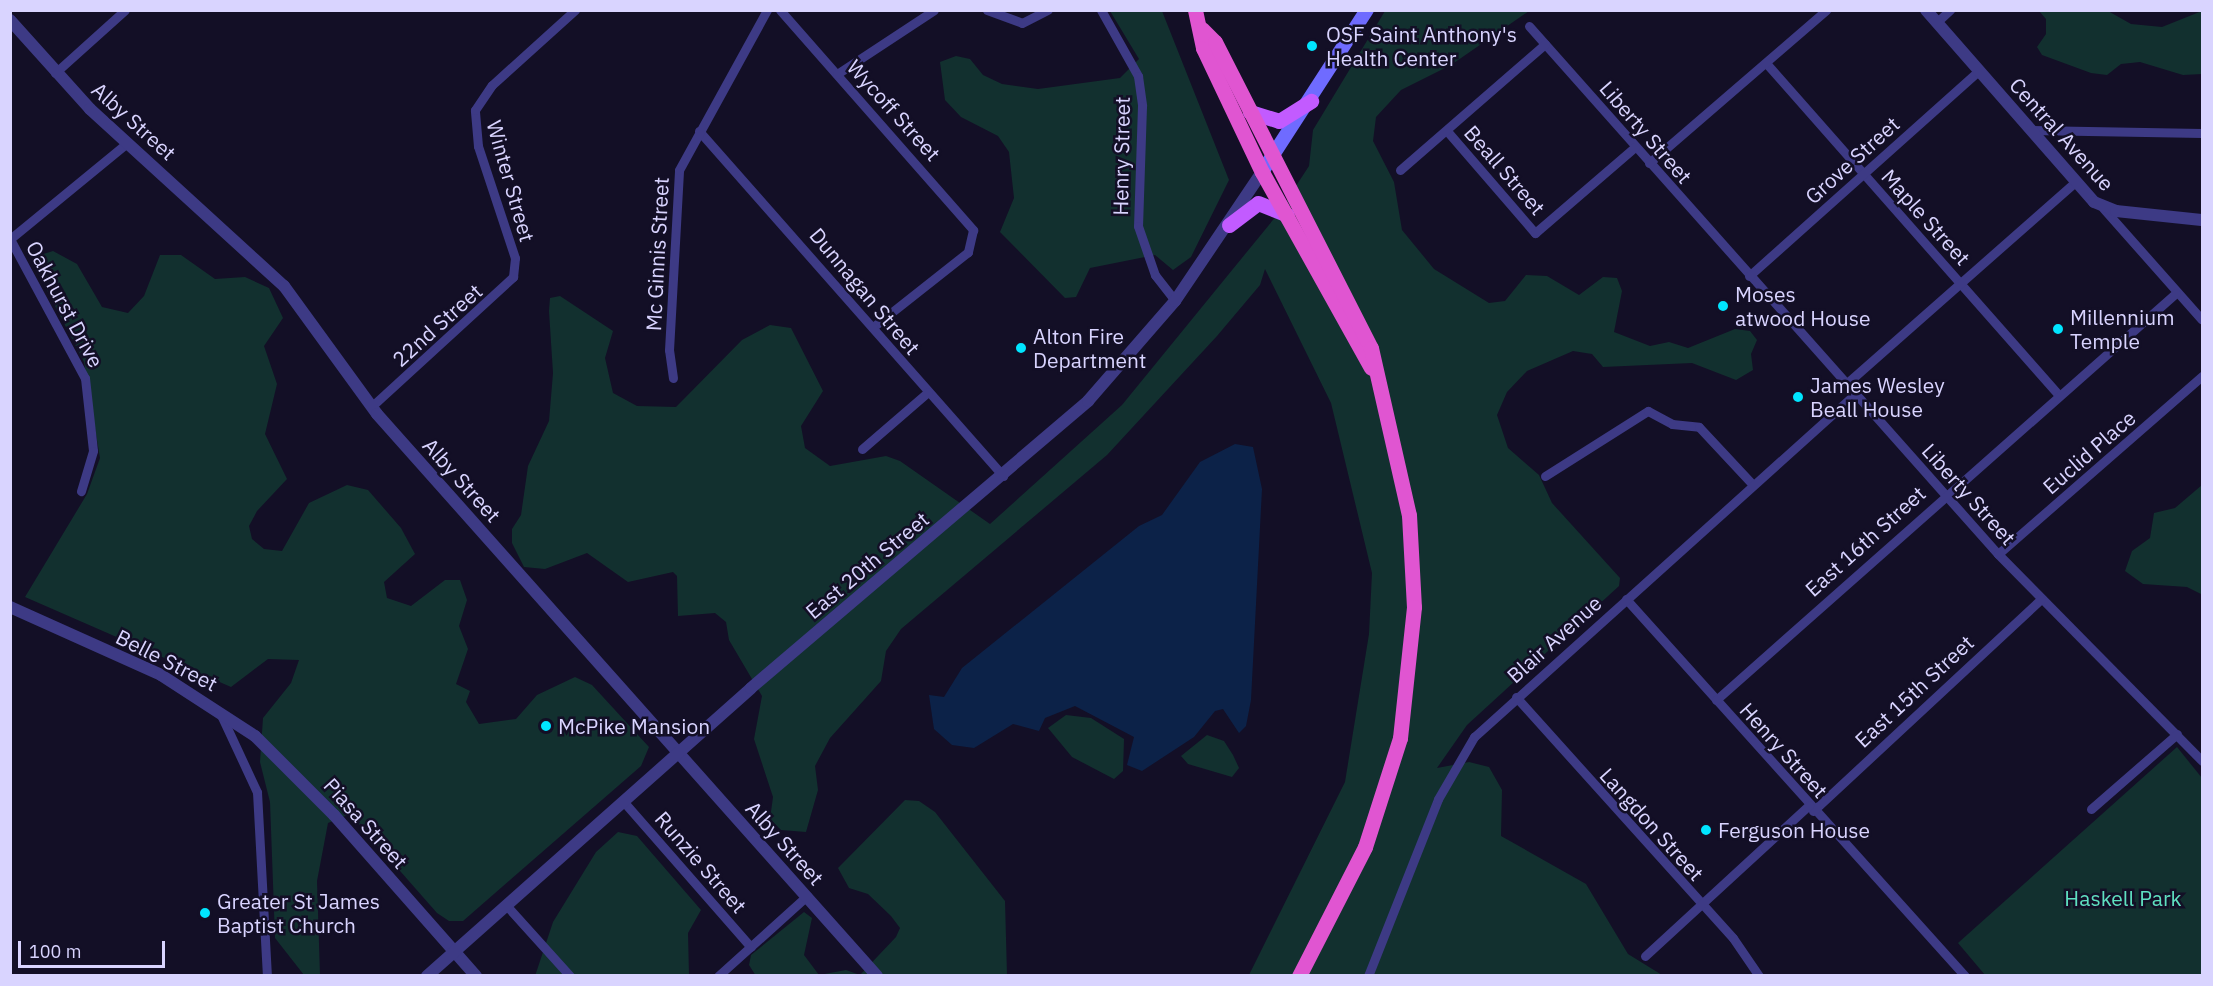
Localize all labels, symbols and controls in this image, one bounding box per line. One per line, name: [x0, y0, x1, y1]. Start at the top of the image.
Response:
place label: OSF Saint Anthony's Health Center: [1326, 21, 1517, 71]
marker: OSF Saint Anthony's Health Center: [1303, 37, 1321, 55]
street label: Wycoff Street: [842, 54, 946, 166]
street label: Central Avenue: [2005, 72, 2119, 196]
street label: Liberty Street: [1595, 76, 1697, 188]
street label: Alby Street: [87, 77, 181, 165]
street label: Henry Street: [1107, 96, 1135, 216]
street label: Grove Street: [1800, 111, 1904, 209]
street label: Winter Street: [482, 117, 540, 245]
street label: Beall Street: [1459, 120, 1551, 220]
street label: Maple Street: [1876, 164, 1976, 270]
street label: Mc Ginnis Street: [640, 176, 674, 332]
street label: Dunnagan Street: [805, 222, 925, 360]
street label: Oakhurst Drive: [21, 236, 109, 372]
street label: 22nd Street: [387, 278, 487, 372]
place label: Moses atwood House: [1735, 281, 1871, 331]
marker: Moses atwood House: [1716, 299, 1730, 313]
place label: Millennium Temple: [2070, 304, 2175, 354]
marker: Millennium Temple: [2051, 322, 2065, 336]
place label: Alton Fire Department: [1033, 323, 1146, 373]
marker: Alton Fire Department: [1014, 341, 1028, 355]
place label: James Wesley Beall House: [1810, 372, 1945, 422]
marker: James Wesley Beall House: [1791, 390, 1805, 404]
street label: Euclid Place: [2038, 405, 2140, 499]
street label: Alby Street: [418, 433, 506, 527]
street label: Liberty Street: [1917, 438, 2021, 550]
street label: East 16th Street: [1800, 480, 1930, 602]
street label: East 20th Street: [800, 506, 934, 624]
street label: Blair Avenue: [1501, 590, 1607, 688]
street label: Belle Street: [112, 624, 222, 696]
street label: East 15th Street: [1849, 630, 1979, 752]
street label: Henry Street: [1735, 697, 1833, 803]
place label: McPike Mansion: [558, 713, 710, 739]
marker: McPike Mansion: [539, 719, 553, 733]
street label: Langdon Street: [1595, 762, 1709, 886]
street label: Piasa Street: [319, 773, 413, 873]
street label: Alby Street: [741, 796, 829, 890]
street label: Runzie Street: [650, 806, 752, 918]
place label: Ferguson House: [1718, 817, 1870, 843]
marker: Ferguson House: [1699, 823, 1713, 837]
park label: Haskell Park: [2064, 885, 2182, 911]
place label: Greater St James Baptist Church: [217, 888, 380, 938]
marker: Greater St James Baptist Church: [198, 906, 212, 920]
scale bar: [21, 929, 168, 967]
text: 100 m: [29, 940, 81, 963]

